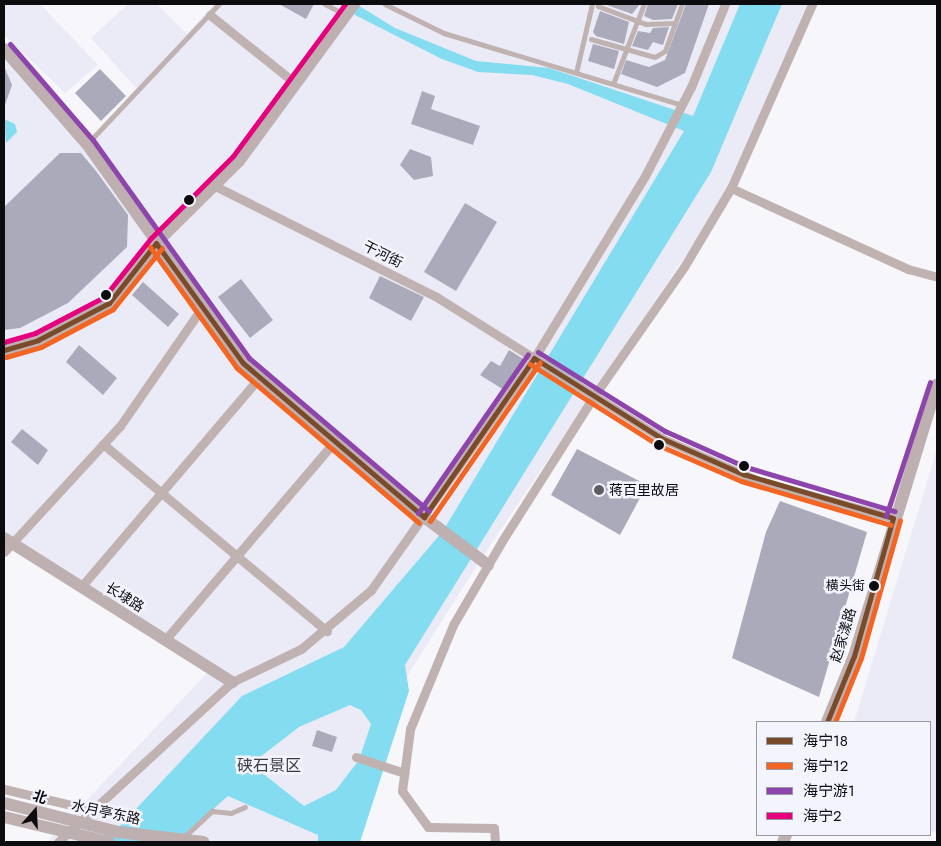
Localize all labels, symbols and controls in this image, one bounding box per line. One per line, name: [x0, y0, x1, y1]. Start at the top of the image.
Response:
unlabelled marker: [184, 195, 194, 205]
street label: 干河街: [360, 237, 406, 271]
unlabelled marker: [101, 290, 111, 300]
unlabelled marker: [654, 440, 664, 450]
unlabelled marker: [739, 461, 749, 471]
place label: 蒋百里故居: [609, 482, 679, 498]
marker: 蒋百里故居: [593, 484, 605, 496]
place label: 横头街: [826, 578, 865, 594]
street label: 长埭路: [103, 579, 147, 615]
marker: 横头街: [869, 581, 879, 591]
street label: 赵家漾路: [827, 606, 859, 664]
legend: [756, 721, 931, 836]
text: 海宁18: [803, 730, 848, 752]
text: 海宁12: [803, 755, 848, 777]
district label: 硖石景区: [237, 756, 301, 776]
text: 海宁游1: [803, 780, 855, 802]
text: 北: [30, 785, 50, 809]
north arrow: [10, 786, 60, 836]
street label: 水月亭东路: [70, 797, 142, 827]
text: 海宁2: [803, 805, 842, 827]

